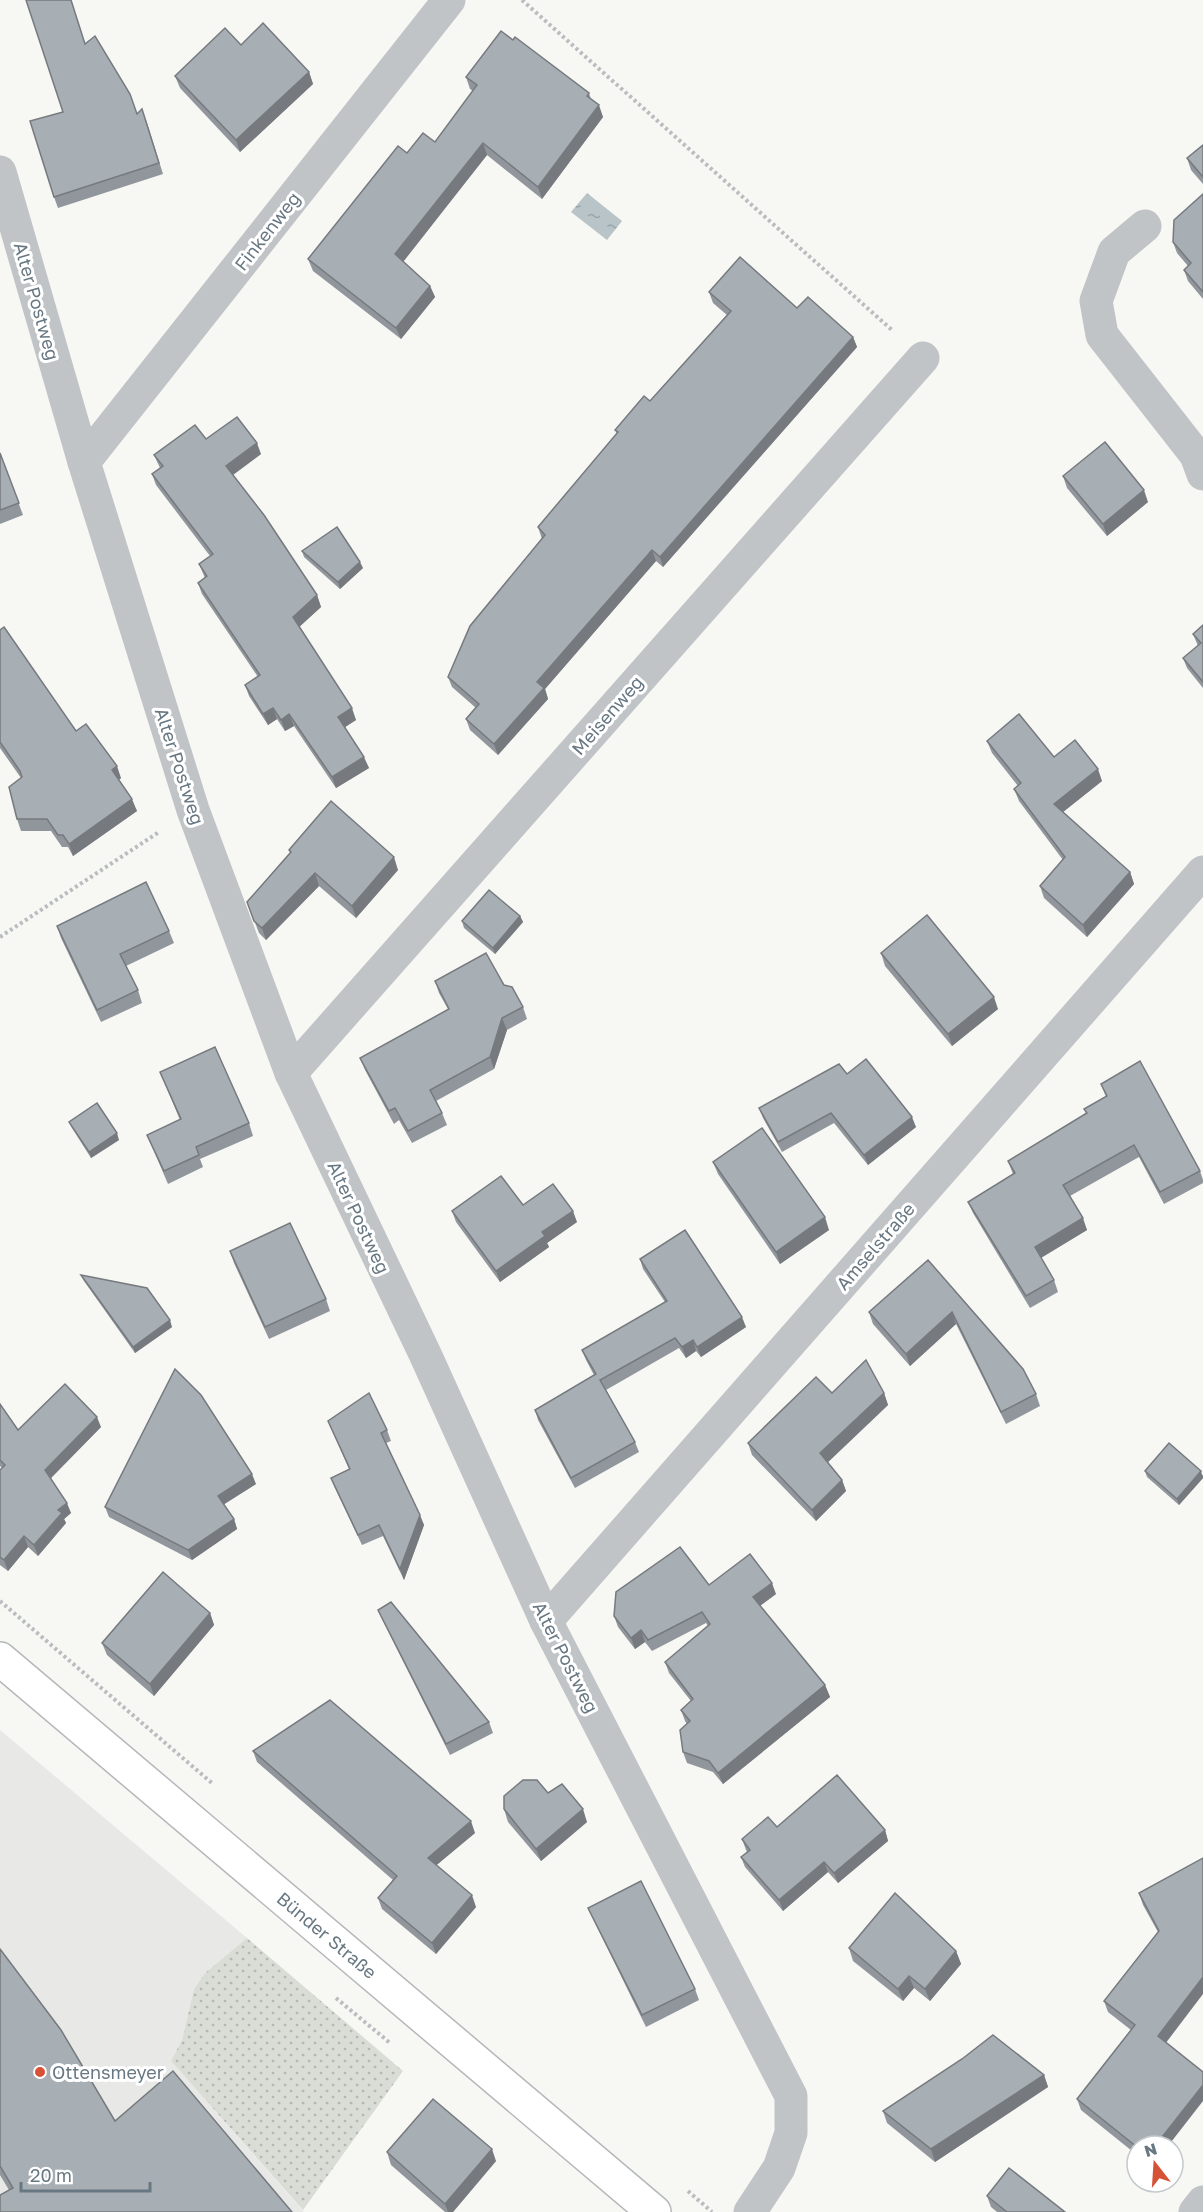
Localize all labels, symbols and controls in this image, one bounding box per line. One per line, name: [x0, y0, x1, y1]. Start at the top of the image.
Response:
street label: Finkenweg: [230, 187, 304, 275]
street label: Alter Postweg: [10, 240, 64, 362]
street label: Meisenweg: [567, 671, 647, 759]
street label: Alter Postweg: [151, 705, 209, 827]
street label: Alter Postweg: [323, 1157, 395, 1277]
street label: Amselstraße: [831, 1198, 919, 1294]
street label: Alter Postweg: [529, 1598, 603, 1716]
street label: Bünder Straße: [273, 1887, 381, 1983]
place label: Ottensmeyer: [52, 2061, 164, 2083]
marker: Ottensmeyer: [33, 2065, 47, 2079]
north arrow: [1125, 2134, 1185, 2194]
text: N: [1142, 2138, 1159, 2161]
scale bar: [21, 2155, 150, 2193]
text: 20 m: [30, 2164, 72, 2186]

